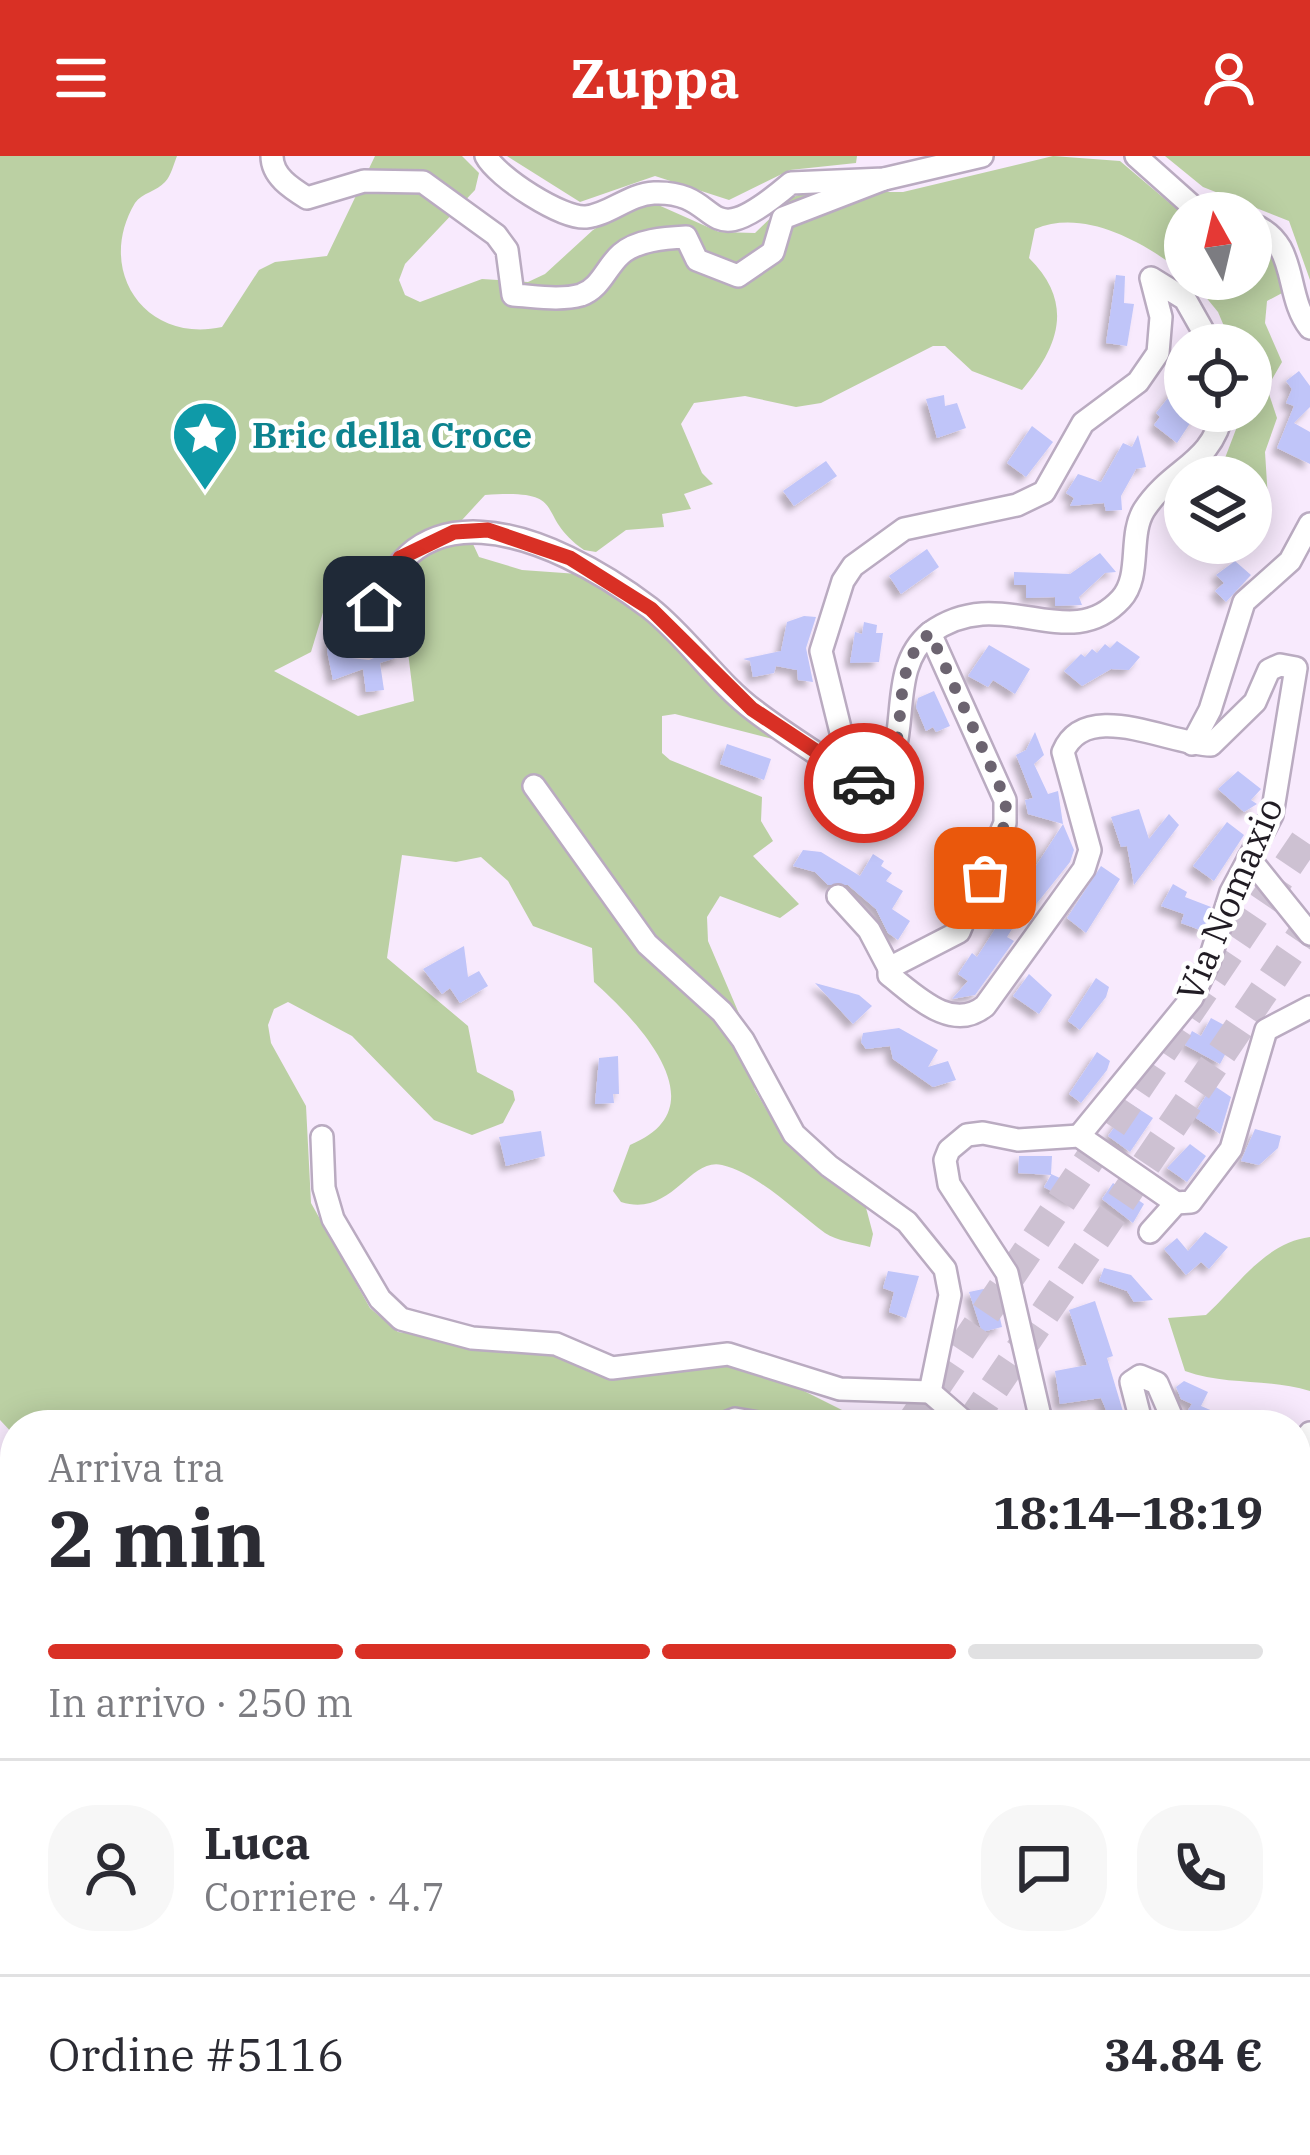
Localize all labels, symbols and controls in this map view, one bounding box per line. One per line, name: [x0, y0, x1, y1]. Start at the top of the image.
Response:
text: Zuppa: [570, 43, 740, 113]
icon: menu: [48, 45, 114, 111]
icon: person: [1196, 45, 1262, 111]
north arrow: [1164, 192, 1272, 300]
map controls: [1164, 192, 1272, 564]
button: locate: [1164, 324, 1272, 432]
place icon: Bric della Croce: [170, 399, 240, 493]
place label: Bric della Croce: [252, 411, 532, 458]
button: layers: [1164, 456, 1272, 564]
pin: [323, 556, 425, 658]
icon: home: [341, 574, 407, 640]
courier: [804, 723, 924, 843]
icon: car: [831, 750, 897, 816]
street label: Via Nomaxio: [1165, 790, 1293, 1008]
pin: [934, 827, 1036, 929]
icon: bag: [952, 845, 1018, 911]
text: Arriva tra: [48, 1442, 225, 1493]
text: 18:14–18:19: [993, 1483, 1263, 1541]
text: 2 min: [48, 1487, 266, 1588]
text: In arrivo · 250 m: [48, 1677, 353, 1728]
button: person: [48, 1805, 174, 1931]
button: chat: [981, 1805, 1107, 1931]
button: phone: [1137, 1805, 1263, 1931]
text: Luca: [204, 1813, 310, 1871]
text: Corriere · 4.7: [204, 1871, 445, 1922]
text: Ordine #5116: [48, 2025, 344, 2083]
text: 34.84 €: [1104, 2025, 1263, 2083]

